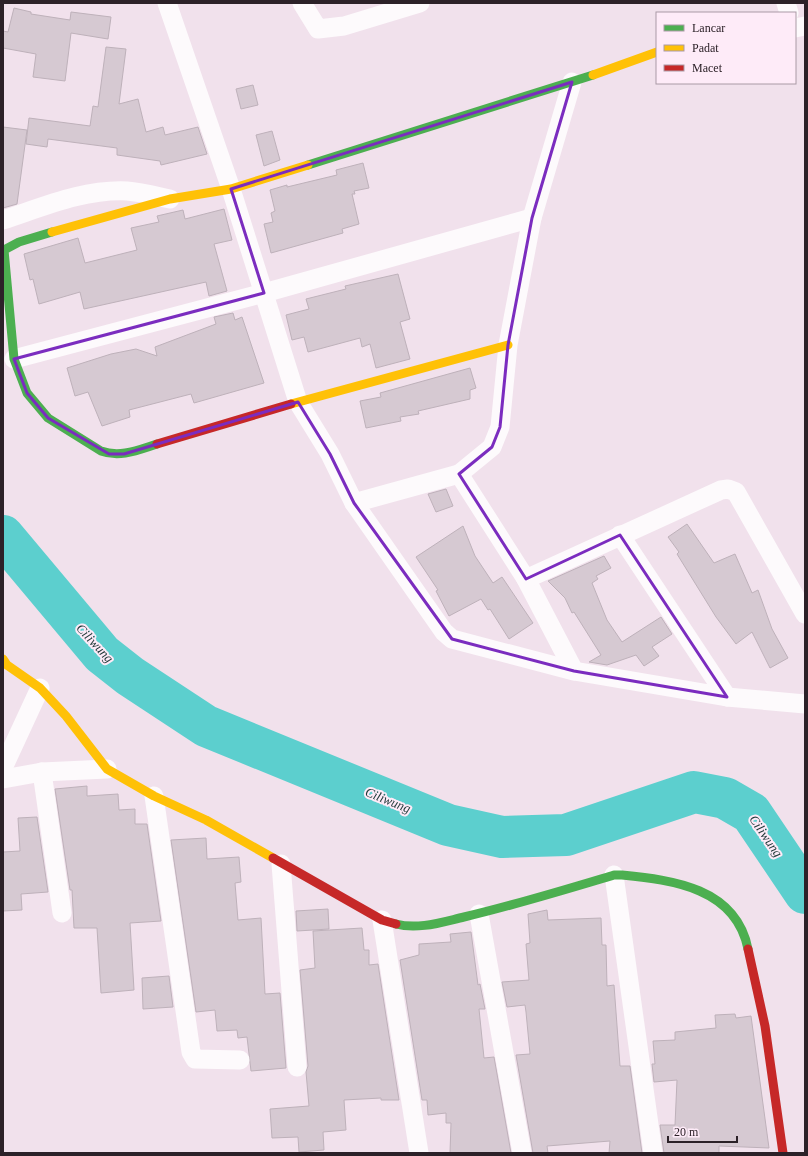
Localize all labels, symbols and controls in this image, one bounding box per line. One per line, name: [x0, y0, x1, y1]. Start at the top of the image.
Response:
legend: [656, 12, 796, 84]
text: Lancar: [692, 21, 725, 35]
text: Padat: [692, 41, 719, 55]
text: Macet: [692, 61, 723, 75]
water label: Ciliwung: [73, 620, 117, 666]
water label: Ciliwung: [363, 784, 413, 816]
water label: Ciliwung: [746, 812, 786, 860]
scale bar: [668, 1118, 737, 1144]
text: 20 m: [674, 1125, 699, 1139]

